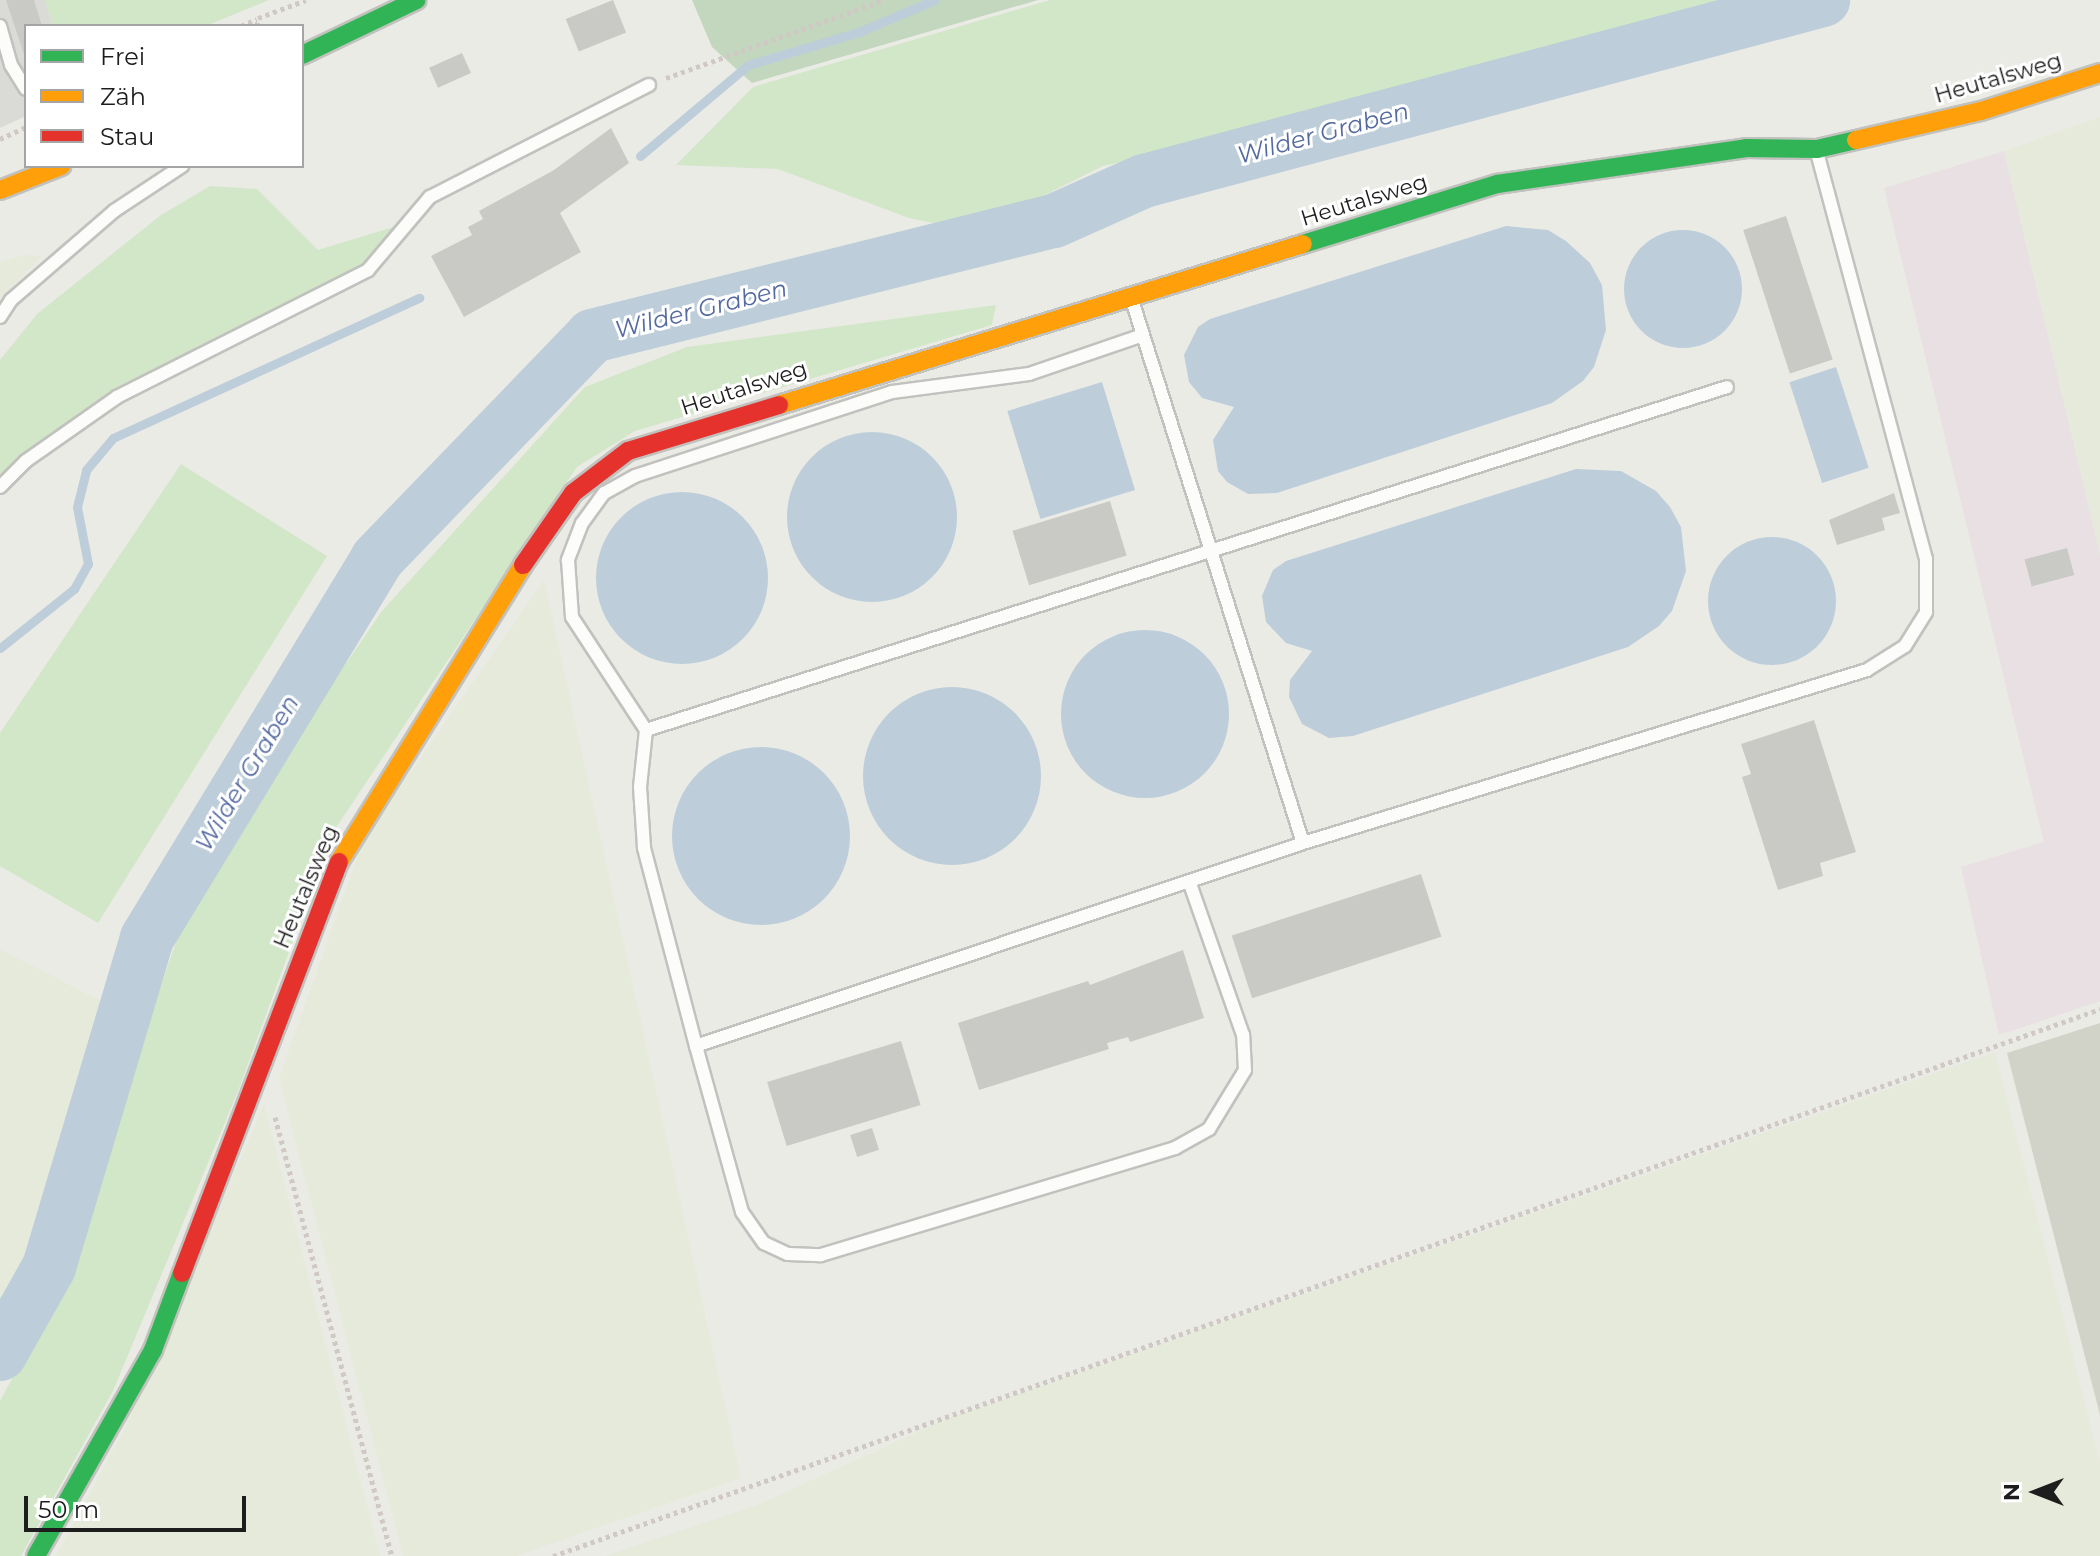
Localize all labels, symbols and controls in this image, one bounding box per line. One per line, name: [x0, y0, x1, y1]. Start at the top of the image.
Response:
legend: [24, 24, 304, 168]
text: Frei: [100, 42, 145, 71]
street label: Heutalsweg: [1931, 47, 2065, 109]
text: Zäh: [100, 82, 146, 111]
water label: Wilder Graben: [1234, 96, 1412, 170]
text: Stau: [100, 122, 154, 151]
street label: Heutalsweg: [1297, 168, 1431, 232]
water label: Wilder Graben: [612, 274, 790, 344]
street label: Heutalsweg: [678, 355, 810, 421]
water label: Wilder Graben: [189, 690, 305, 856]
street label: Heutalsweg: [268, 821, 344, 953]
north arrow: [1996, 1452, 2076, 1532]
scale bar: [28, 1480, 250, 1530]
text: N: [1998, 1483, 2025, 1501]
text: 50 m: [38, 1495, 99, 1524]

